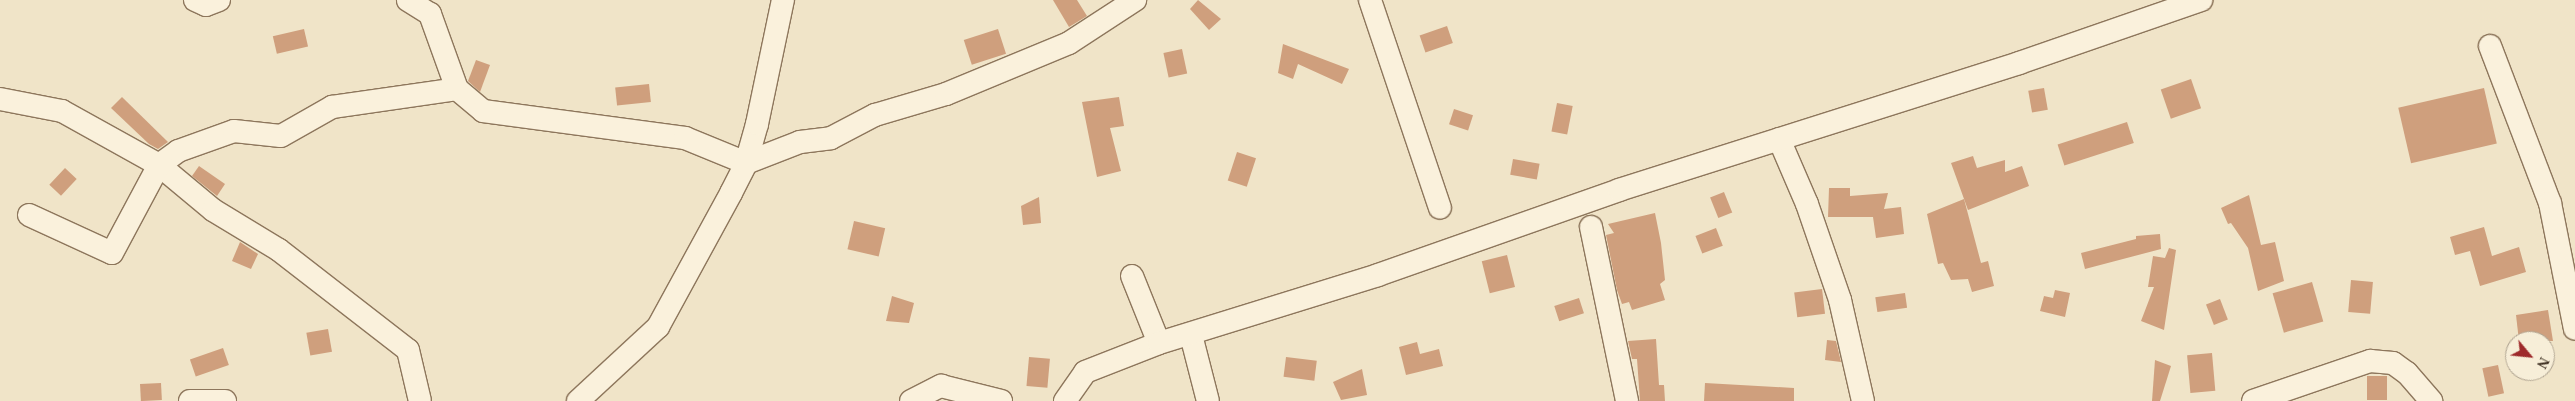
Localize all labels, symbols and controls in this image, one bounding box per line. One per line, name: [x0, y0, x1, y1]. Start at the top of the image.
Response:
north arrow: [2505, 331, 2555, 381]
text: N: [2534, 355, 2552, 371]

